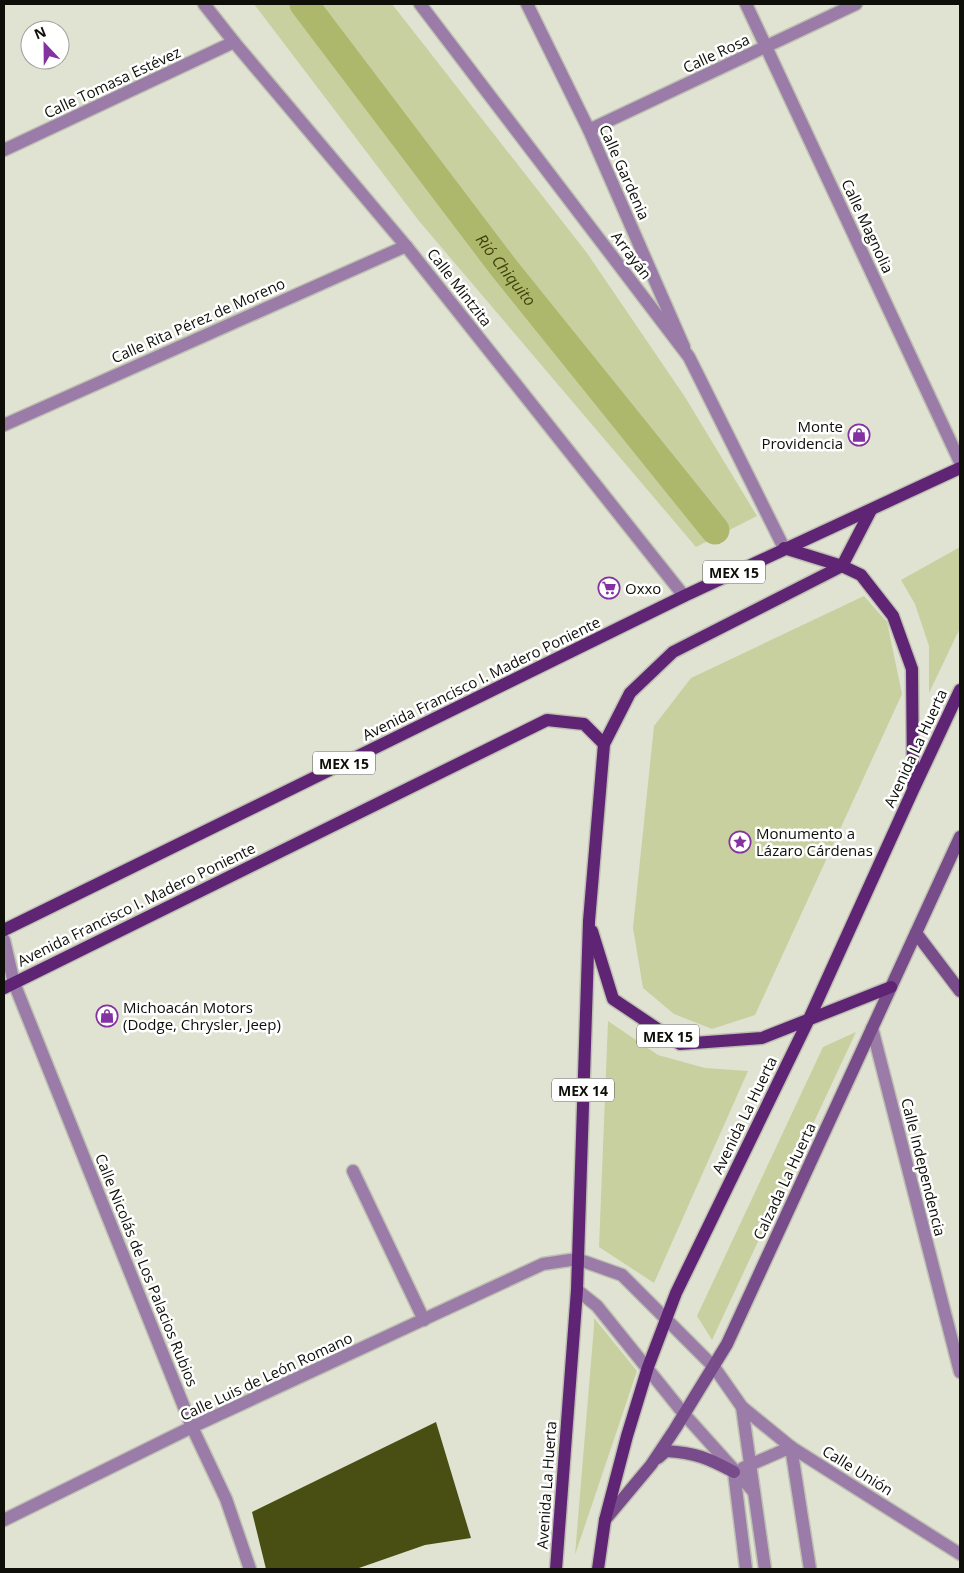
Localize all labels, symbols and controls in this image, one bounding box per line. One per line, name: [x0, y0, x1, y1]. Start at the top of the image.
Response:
north arrow: [20, 20, 70, 70]
text: N: [31, 22, 49, 43]
street label: Calle Rosa: [679, 29, 753, 77]
street label: Calle Tomasa Estévez: [40, 42, 184, 122]
street label: Calle Gardenia: [595, 121, 655, 223]
street label: Calle Magnolia: [837, 176, 899, 276]
street label: Arrayán: [607, 227, 657, 283]
water label: Rió Chiquito: [471, 229, 541, 311]
street label: Calle Mintzita: [423, 244, 497, 330]
street label: Calle Rita Pérez de Moreno: [108, 273, 288, 367]
place label: Monte Providencia: [761, 416, 843, 453]
shop icon: Monte Providencia: [847, 423, 871, 447]
road number: MEX 15: [703, 560, 765, 584]
supermarket icon: Oxxo: [597, 576, 621, 600]
place label: Oxxo: [625, 578, 661, 598]
street label: Avenida Francisco I. Madero Poniente: [359, 612, 603, 744]
street label: Avenida La Huerta: [879, 686, 951, 810]
road number: MEX 15: [313, 751, 375, 774]
place label: Monumento a Lázaro Cárdenas: [756, 823, 873, 860]
place icon: Monumento a Lázaro Cárdenas: [728, 830, 752, 854]
street label: Avenida Francisco I. Madero Poniente: [14, 838, 258, 970]
place label: Michoacán Motors (Dodge, Chrysler, Jeep): [123, 997, 281, 1034]
shop icon: Michoacán Motors (Dodge, Chrysler, Jeep): [95, 1004, 119, 1028]
road number: MEX 15: [637, 1024, 699, 1048]
street label: Avenida La Huerta: [707, 1053, 781, 1177]
road number: MEX 14: [552, 1078, 614, 1102]
street label: Calle Independencia: [897, 1096, 951, 1238]
street label: Calzada La Huerta: [748, 1119, 820, 1243]
street label: Calle Nicolás de Los Palacios Rubios: [91, 1151, 203, 1389]
street label: Calle Luis de León Romano: [177, 1327, 355, 1425]
street label: Avenida La Huerta: [532, 1420, 560, 1550]
street label: Calle Unión: [819, 1440, 897, 1500]

